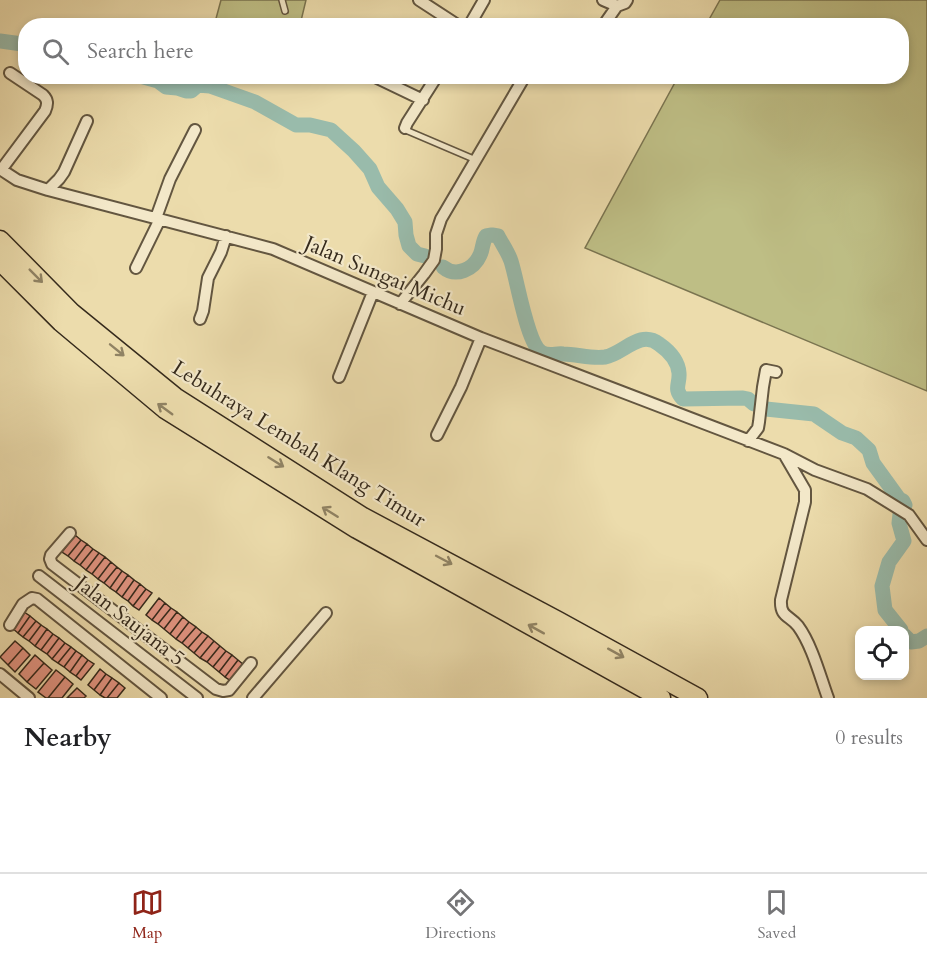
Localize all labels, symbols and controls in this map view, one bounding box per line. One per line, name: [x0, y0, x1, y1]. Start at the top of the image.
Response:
search box: [18, 18, 909, 84]
icon: search: [39, 35, 72, 68]
text: Search here: [87, 36, 194, 66]
street label: Jalan Sungai Michu: [297, 228, 470, 323]
one-way arrow: [29, 269, 43, 284]
one-way arrow: [109, 343, 125, 356]
street label: Lebuhraya Lembah Klang Timur: [167, 354, 432, 534]
one-way arrow: [158, 402, 174, 415]
one-way arrow: [267, 456, 284, 468]
one-way arrow: [322, 506, 339, 518]
one-way arrow: [435, 555, 453, 566]
street label: Jalan Saujana 5: [67, 567, 191, 673]
one-way arrow: [528, 623, 545, 635]
map controls: [855, 626, 909, 680]
button: locate: [855, 626, 909, 680]
one-way arrow: [607, 647, 624, 659]
text: Nearby: [24, 720, 112, 755]
text: 0 results: [835, 724, 903, 751]
tab: Map: [131, 886, 164, 944]
tab: Directions: [425, 886, 496, 944]
tab: Saved: [757, 886, 796, 944]

